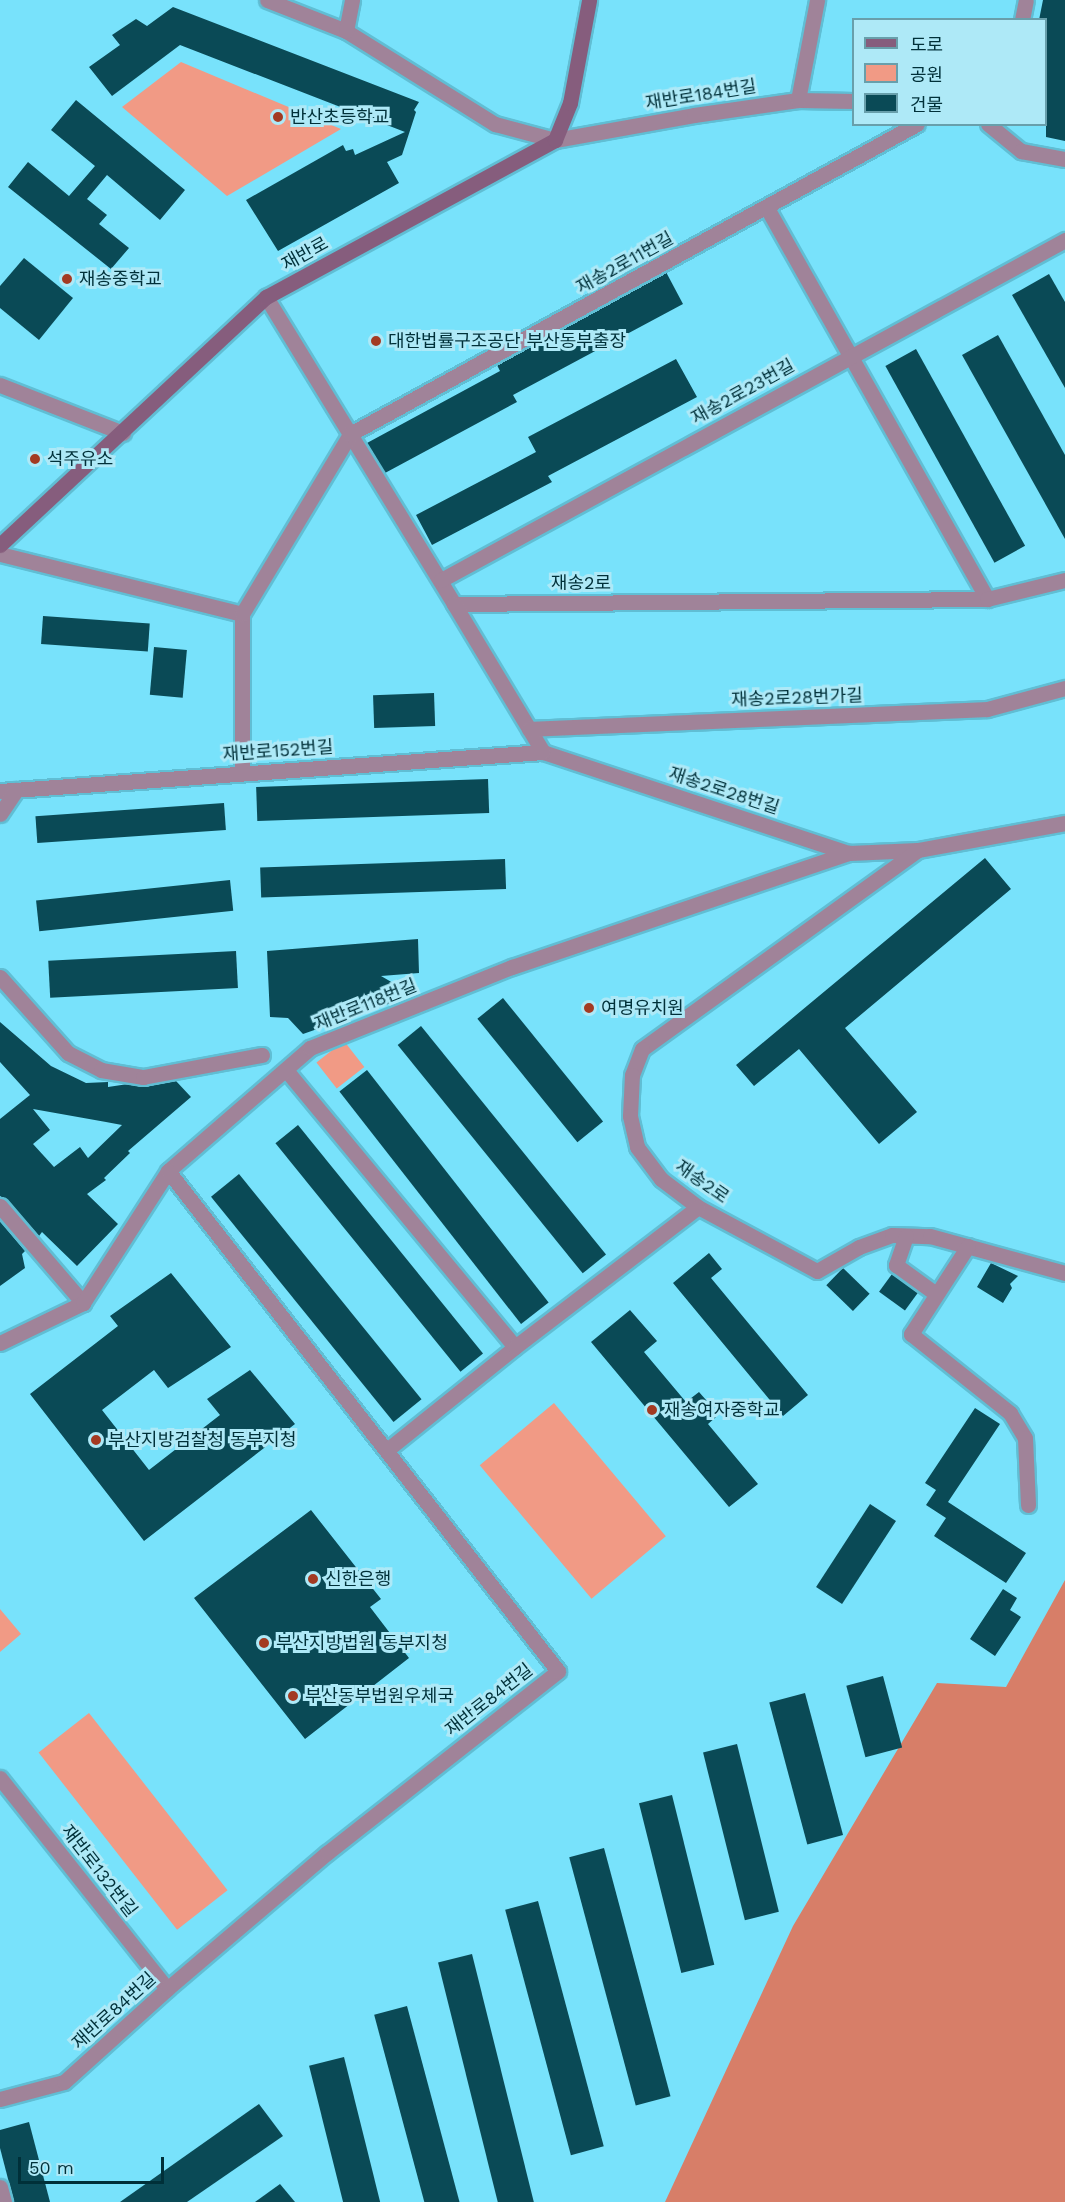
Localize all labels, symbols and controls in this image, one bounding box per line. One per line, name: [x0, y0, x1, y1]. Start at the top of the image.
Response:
legend: [852, 18, 1047, 126]
text: 도로: [910, 34, 943, 55]
text: 공원: [910, 64, 943, 85]
street label: 재반로184번길: [644, 76, 758, 114]
text: 건물: [910, 94, 943, 115]
place label: 반산초등학교: [290, 106, 389, 128]
marker: 반산초등학교: [271, 110, 285, 124]
street label: 재송2로11번길: [573, 228, 677, 298]
street label: 재반로: [278, 233, 332, 275]
place label: 재송중학교: [79, 268, 162, 290]
marker: 재송중학교: [60, 272, 74, 286]
place label: 대한법률구조공단 부산동부출장: [388, 330, 626, 352]
marker: 대한법률구조공단 부산동부출장: [369, 334, 383, 348]
street label: 재송2로23번길: [688, 355, 798, 429]
place label: 석주유소: [47, 448, 113, 470]
marker: 석주유소: [28, 452, 42, 466]
street label: 재송2로: [551, 572, 611, 594]
street label: 재송2로28번가길: [731, 685, 863, 711]
street label: 재반로152번길: [222, 736, 334, 766]
street label: 재송2로28번길: [666, 763, 782, 819]
street label: 재반로118번길: [312, 975, 420, 1035]
place label: 여명유치원: [601, 997, 684, 1019]
marker: 여명유치원: [582, 1001, 596, 1015]
street label: 재송2로: [671, 1156, 733, 1208]
place label: 재송여자중학교: [664, 1399, 780, 1421]
marker: 재송여자중학교: [645, 1403, 659, 1417]
place label: 부산지방검찰청 동부지청: [108, 1429, 296, 1451]
marker: 부산지방검찰청 동부지청: [89, 1433, 103, 1447]
place label: 신한은행: [325, 1568, 391, 1590]
marker: 신한은행: [306, 1572, 320, 1586]
place label: 부산지방법원 동부지청: [276, 1632, 448, 1654]
marker: 부산지방법원 동부지청: [257, 1636, 271, 1650]
street label: 재반로84번길: [441, 1659, 537, 1741]
place label: 부산동부법원우체국: [305, 1685, 454, 1707]
marker: 부산동부법원우체국: [286, 1689, 300, 1703]
street label: 재반로132번길: [56, 1821, 142, 1921]
street label: 재반로84번길: [68, 1968, 160, 2054]
scale bar: [21, 2145, 166, 2183]
text: 50 m: [29, 2157, 74, 2178]

